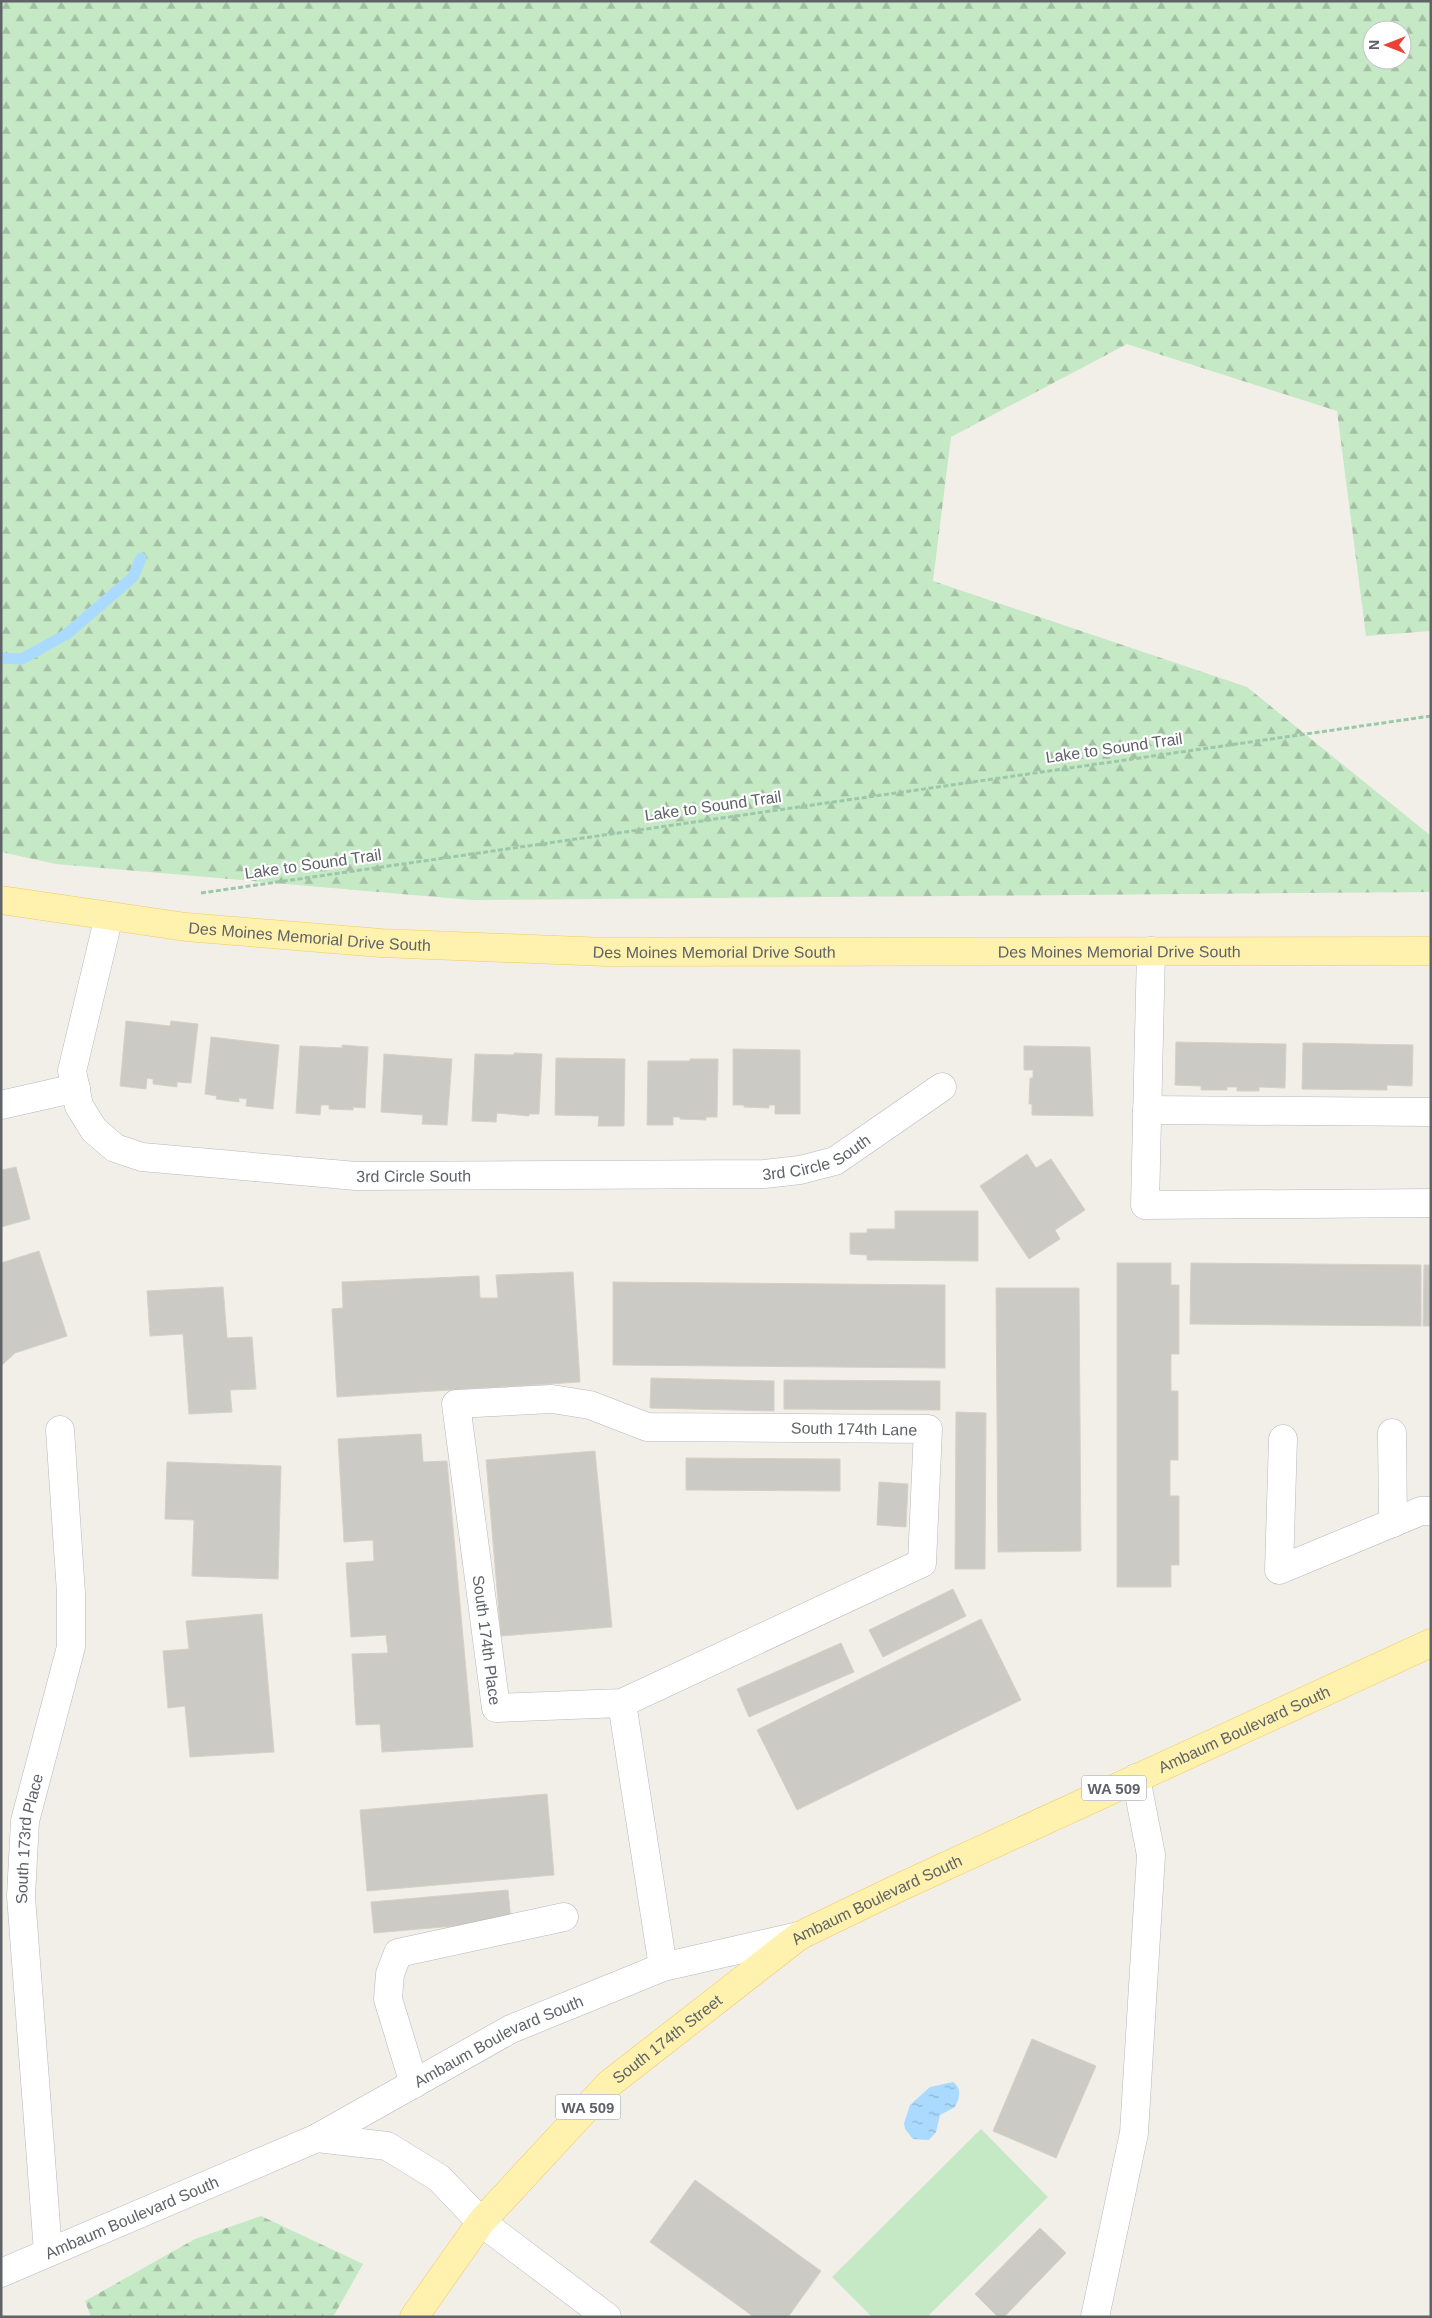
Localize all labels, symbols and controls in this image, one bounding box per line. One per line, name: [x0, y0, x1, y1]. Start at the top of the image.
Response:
north arrow: [1362, 20, 1412, 70]
text: N: [1366, 40, 1382, 50]
street label: Lake to Sound Trail: [1045, 730, 1183, 766]
street label: Lake to Sound Trail: [644, 788, 782, 824]
street label: Lake to Sound Trail: [244, 846, 382, 882]
street label: Des Moines Memorial Drive South: [188, 919, 431, 953]
street label: Des Moines Memorial Drive South: [592, 943, 836, 961]
street label: Des Moines Memorial Drive South: [998, 943, 1241, 960]
street label: 3rd Circle South: [761, 1131, 873, 1183]
street label: 3rd Circle South: [356, 1167, 471, 1184]
street label: South 174th Lane: [791, 1419, 917, 1439]
street label: South 174th Place: [470, 1574, 504, 1706]
street label: Ambaum Boulevard South: [1155, 1682, 1332, 1776]
street label: South 173rd Place: [12, 1772, 46, 1905]
road number: WA 509: [1082, 1776, 1146, 1800]
street label: Ambaum Boulevard South: [788, 1851, 964, 1947]
street label: South 174th Street: [609, 1991, 725, 2087]
street label: Ambaum Boulevard South: [411, 1992, 585, 2090]
road number: WA 509: [556, 2094, 620, 2120]
street label: Ambaum Boulevard South: [42, 2173, 221, 2262]

